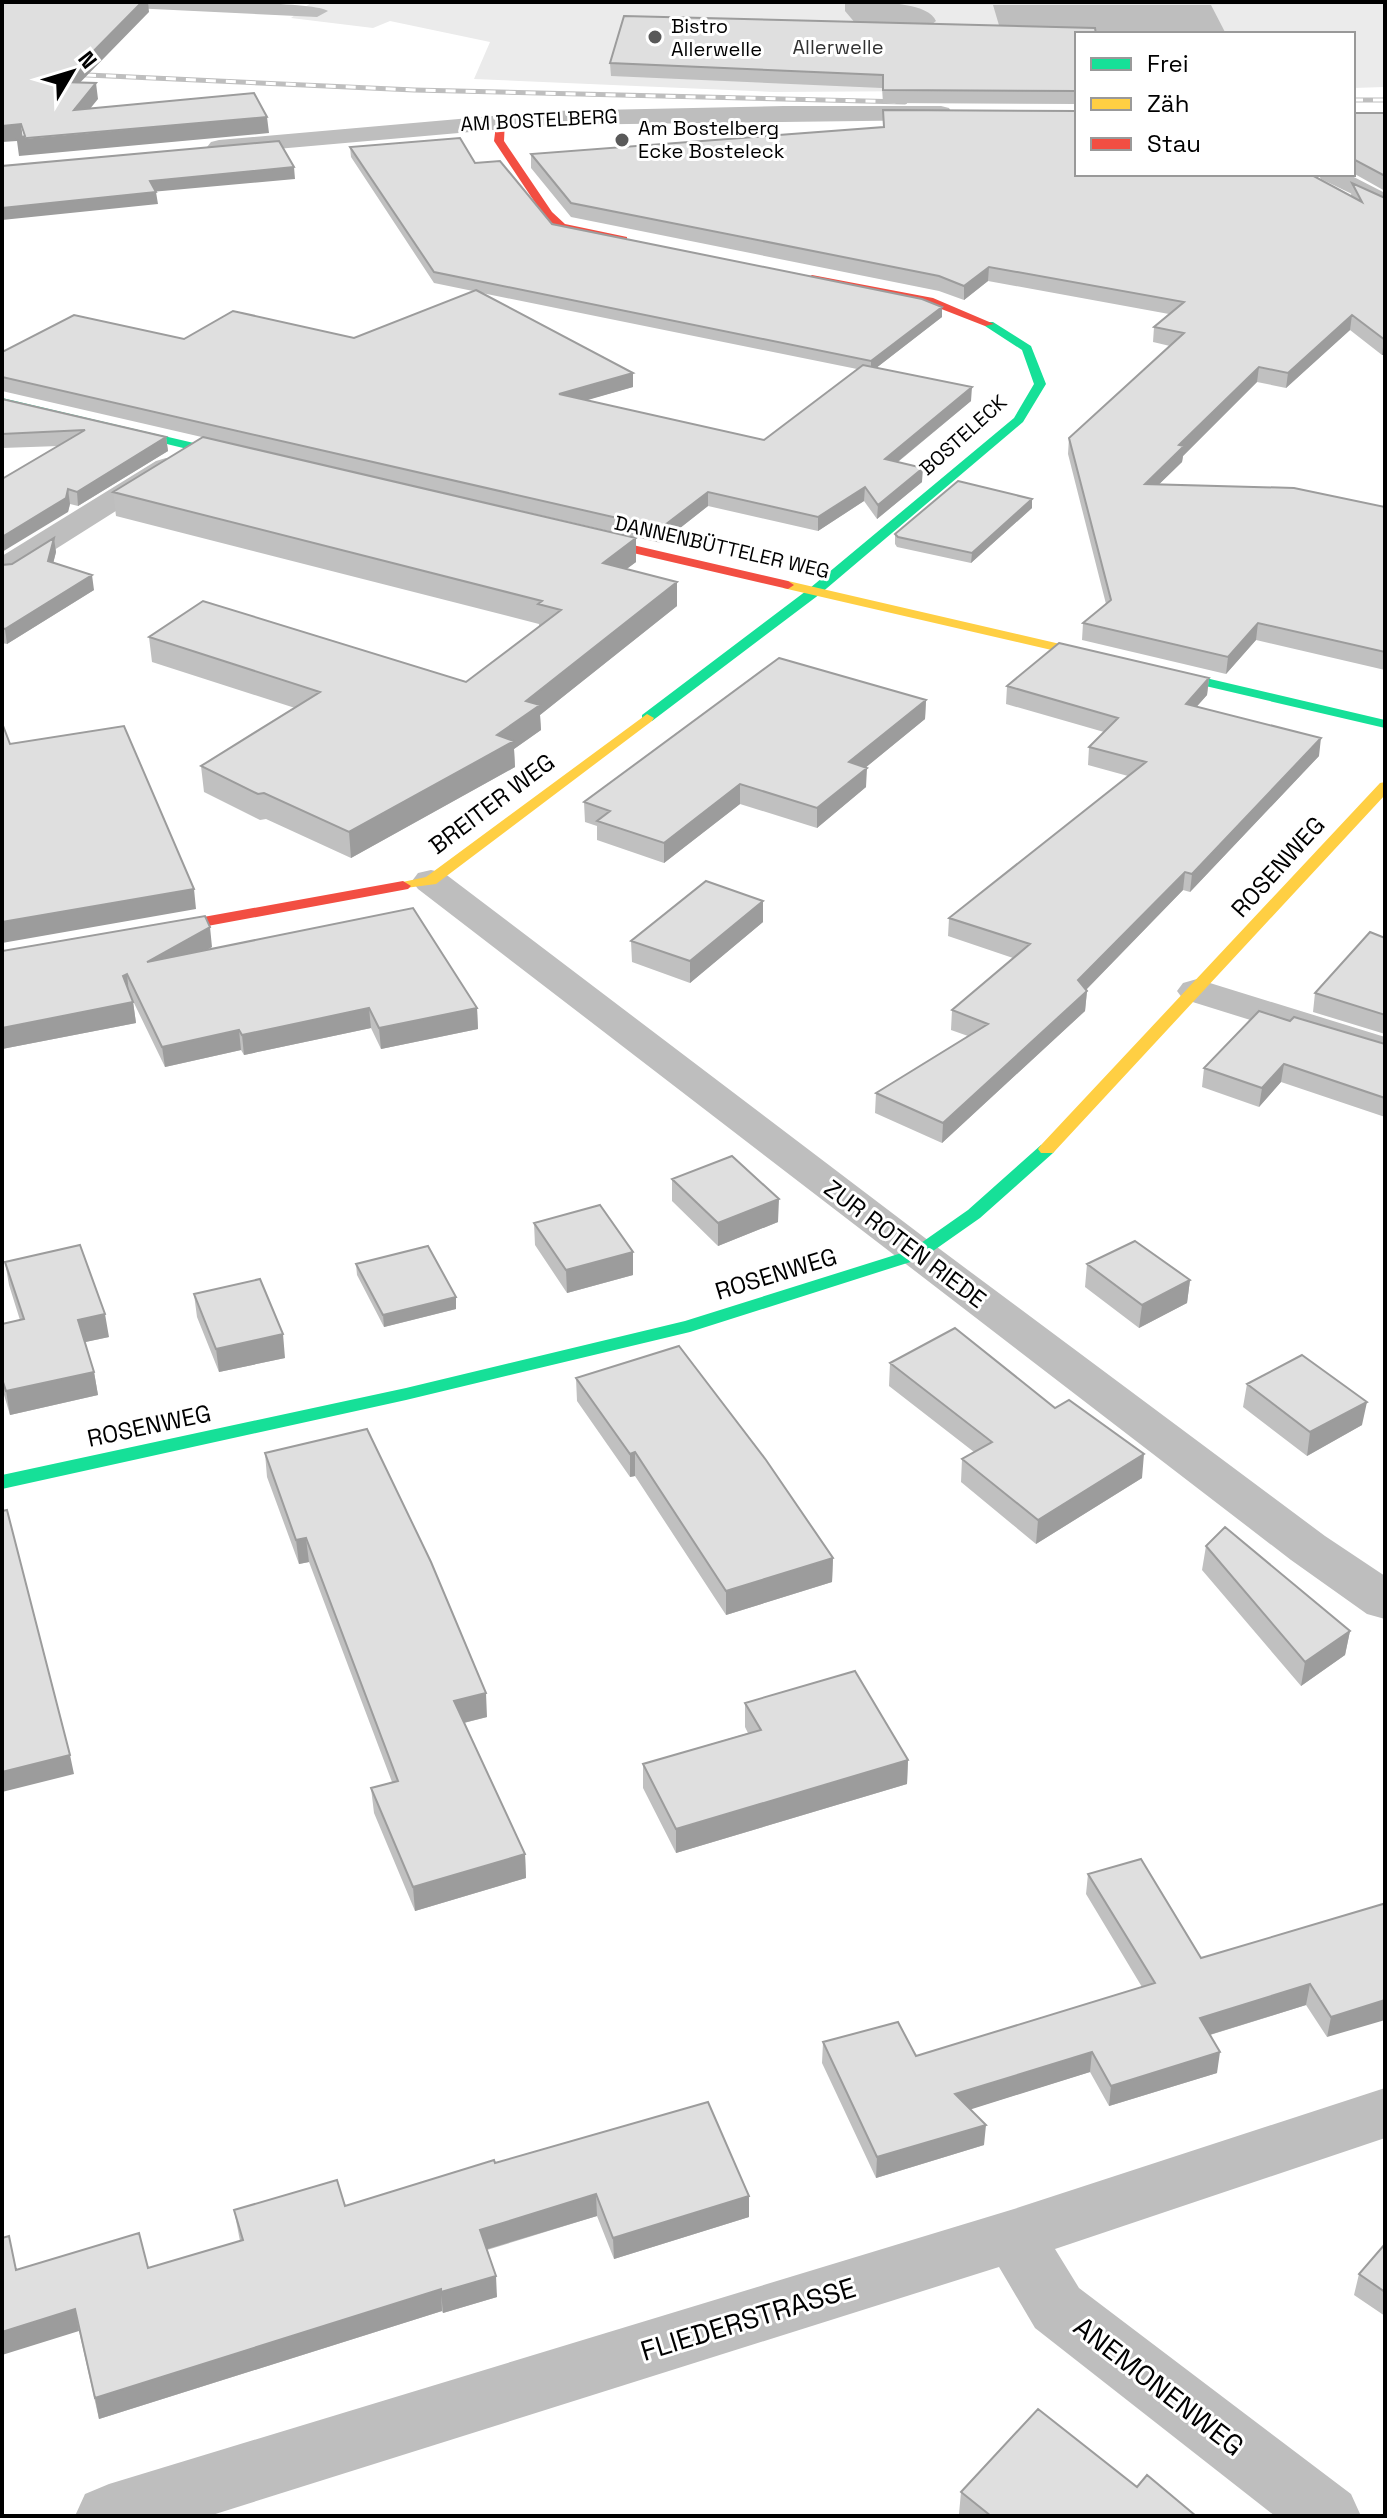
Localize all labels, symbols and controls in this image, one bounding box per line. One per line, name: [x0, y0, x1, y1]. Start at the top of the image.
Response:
place label: Bistro Allerwelle: [671, 13, 762, 62]
marker: Bistro Allerwelle: [646, 28, 664, 46]
north arrow: [32, 32, 112, 112]
legend: [1075, 32, 1355, 176]
park label: Allerwelle: [792, 34, 884, 60]
text: N: [72, 45, 103, 74]
text: Frei: [1147, 48, 1189, 79]
text: Zäh: [1147, 88, 1189, 119]
street label: AM BOSTELBERG: [460, 103, 618, 137]
place label: Am Bostelberg Ecke Bosteleck: [638, 115, 785, 164]
text: Stau: [1147, 128, 1201, 159]
marker: Am Bostelberg Ecke Bosteleck: [613, 131, 631, 149]
street label: BOSTELECK: [914, 389, 1012, 481]
street label: DANNENBÜTTELER WEG: [612, 510, 832, 584]
street label: BREITER WEG: [423, 746, 561, 861]
street label: ROSENWEG: [1224, 810, 1331, 924]
street label: ZUR ROTEN RIEDE: [818, 1172, 993, 1315]
street label: ROSENWEG: [711, 1240, 840, 1307]
street label: ROSENWEG: [84, 1397, 214, 1454]
street label: FLIEDERSTRASSE: [636, 2269, 860, 2369]
street label: ANEMONENWEG: [1066, 2308, 1252, 2464]

